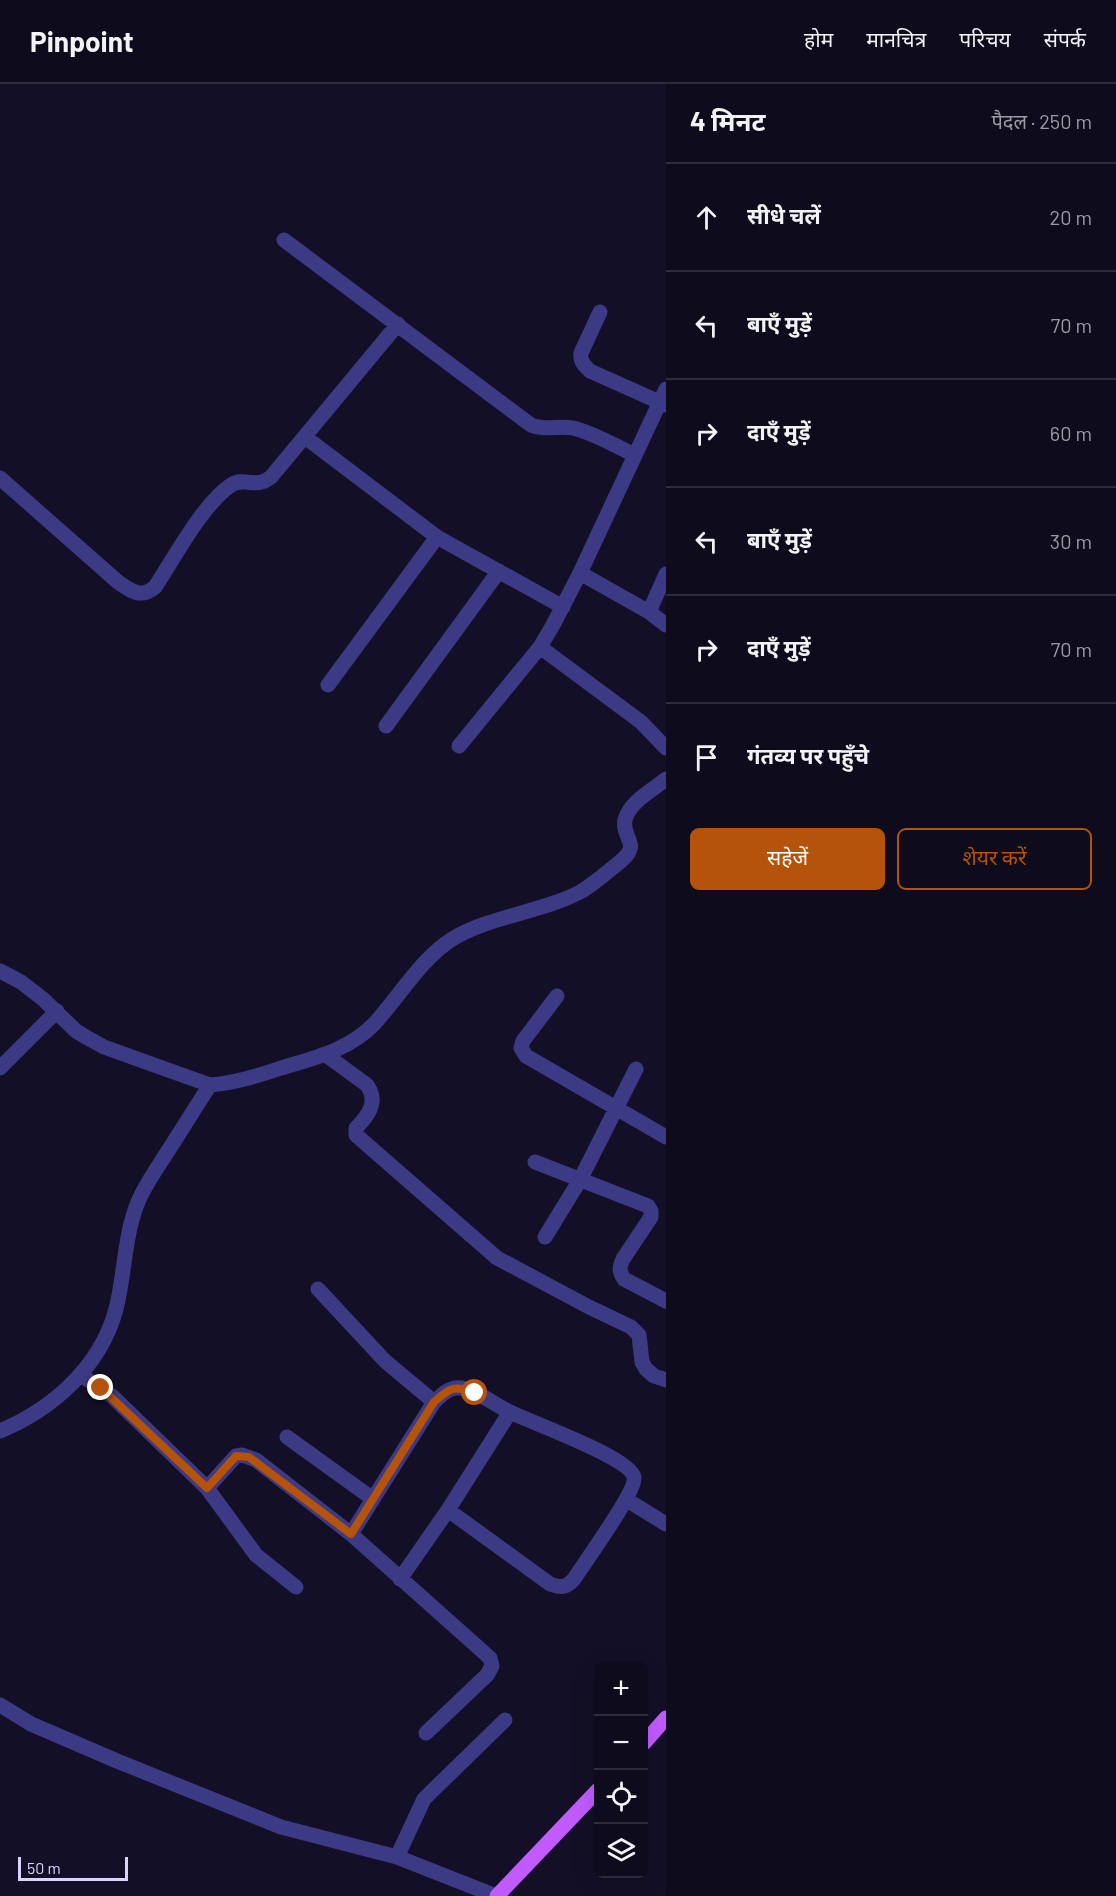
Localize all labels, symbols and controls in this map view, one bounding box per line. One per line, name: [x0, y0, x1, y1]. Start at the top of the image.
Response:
text: Pinpoint: [30, 24, 134, 58]
text: होम: [804, 26, 833, 51]
text: मानचित्र: [866, 26, 926, 51]
text: परिचय: [959, 26, 1011, 51]
text: संपर्क: [1044, 26, 1086, 51]
text: 4 मिनट: [690, 105, 766, 136]
text: पैदल · 250 m: [991, 109, 1092, 133]
icon: ahead: [690, 201, 723, 234]
text: सीधे चलें: [747, 202, 821, 228]
text: 20 m: [1049, 205, 1092, 229]
icon: left: [690, 309, 723, 342]
text: बाएँ मुड़ें: [747, 310, 812, 336]
text: 70 m: [1051, 313, 1092, 337]
icon: right: [690, 417, 723, 450]
text: दाएँ मुड़ें: [747, 418, 810, 444]
text: 60 m: [1050, 421, 1092, 445]
icon: left: [690, 525, 723, 558]
text: बाएँ मुड़ें: [747, 526, 812, 552]
text: 30 m: [1050, 529, 1092, 553]
icon: right: [690, 633, 723, 666]
text: दाएँ मुड़ें: [747, 634, 810, 660]
text: 70 m: [1051, 637, 1092, 661]
icon: arrive: [690, 741, 723, 774]
text: गंतव्य पर पहुँचे: [747, 742, 869, 768]
button: सहेजें: [690, 828, 885, 890]
button: शेयर करें: [897, 828, 1092, 890]
route end: [87, 1374, 113, 1400]
route start: [461, 1379, 487, 1405]
map controls: [594, 1662, 648, 1878]
button: +: [594, 1662, 648, 1716]
button: −: [594, 1716, 648, 1770]
button: locate: [594, 1770, 648, 1824]
button: layers: [594, 1824, 648, 1878]
scale bar: [18, 1854, 128, 1882]
text: 50 m: [27, 1858, 61, 1877]

